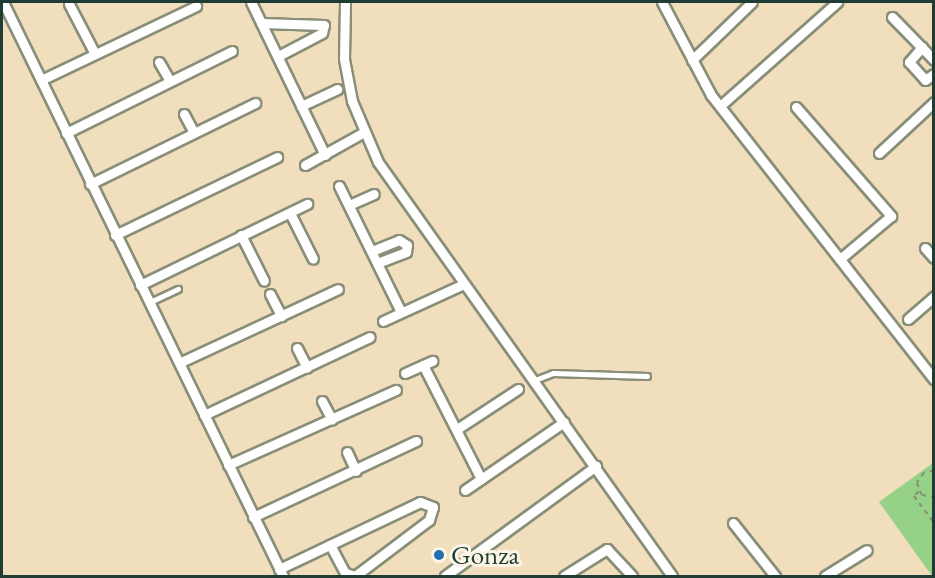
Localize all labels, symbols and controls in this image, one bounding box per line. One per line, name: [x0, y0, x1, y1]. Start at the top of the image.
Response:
place label: Gonza: [451, 539, 519, 571]
marker: Gonza: [432, 548, 446, 562]

